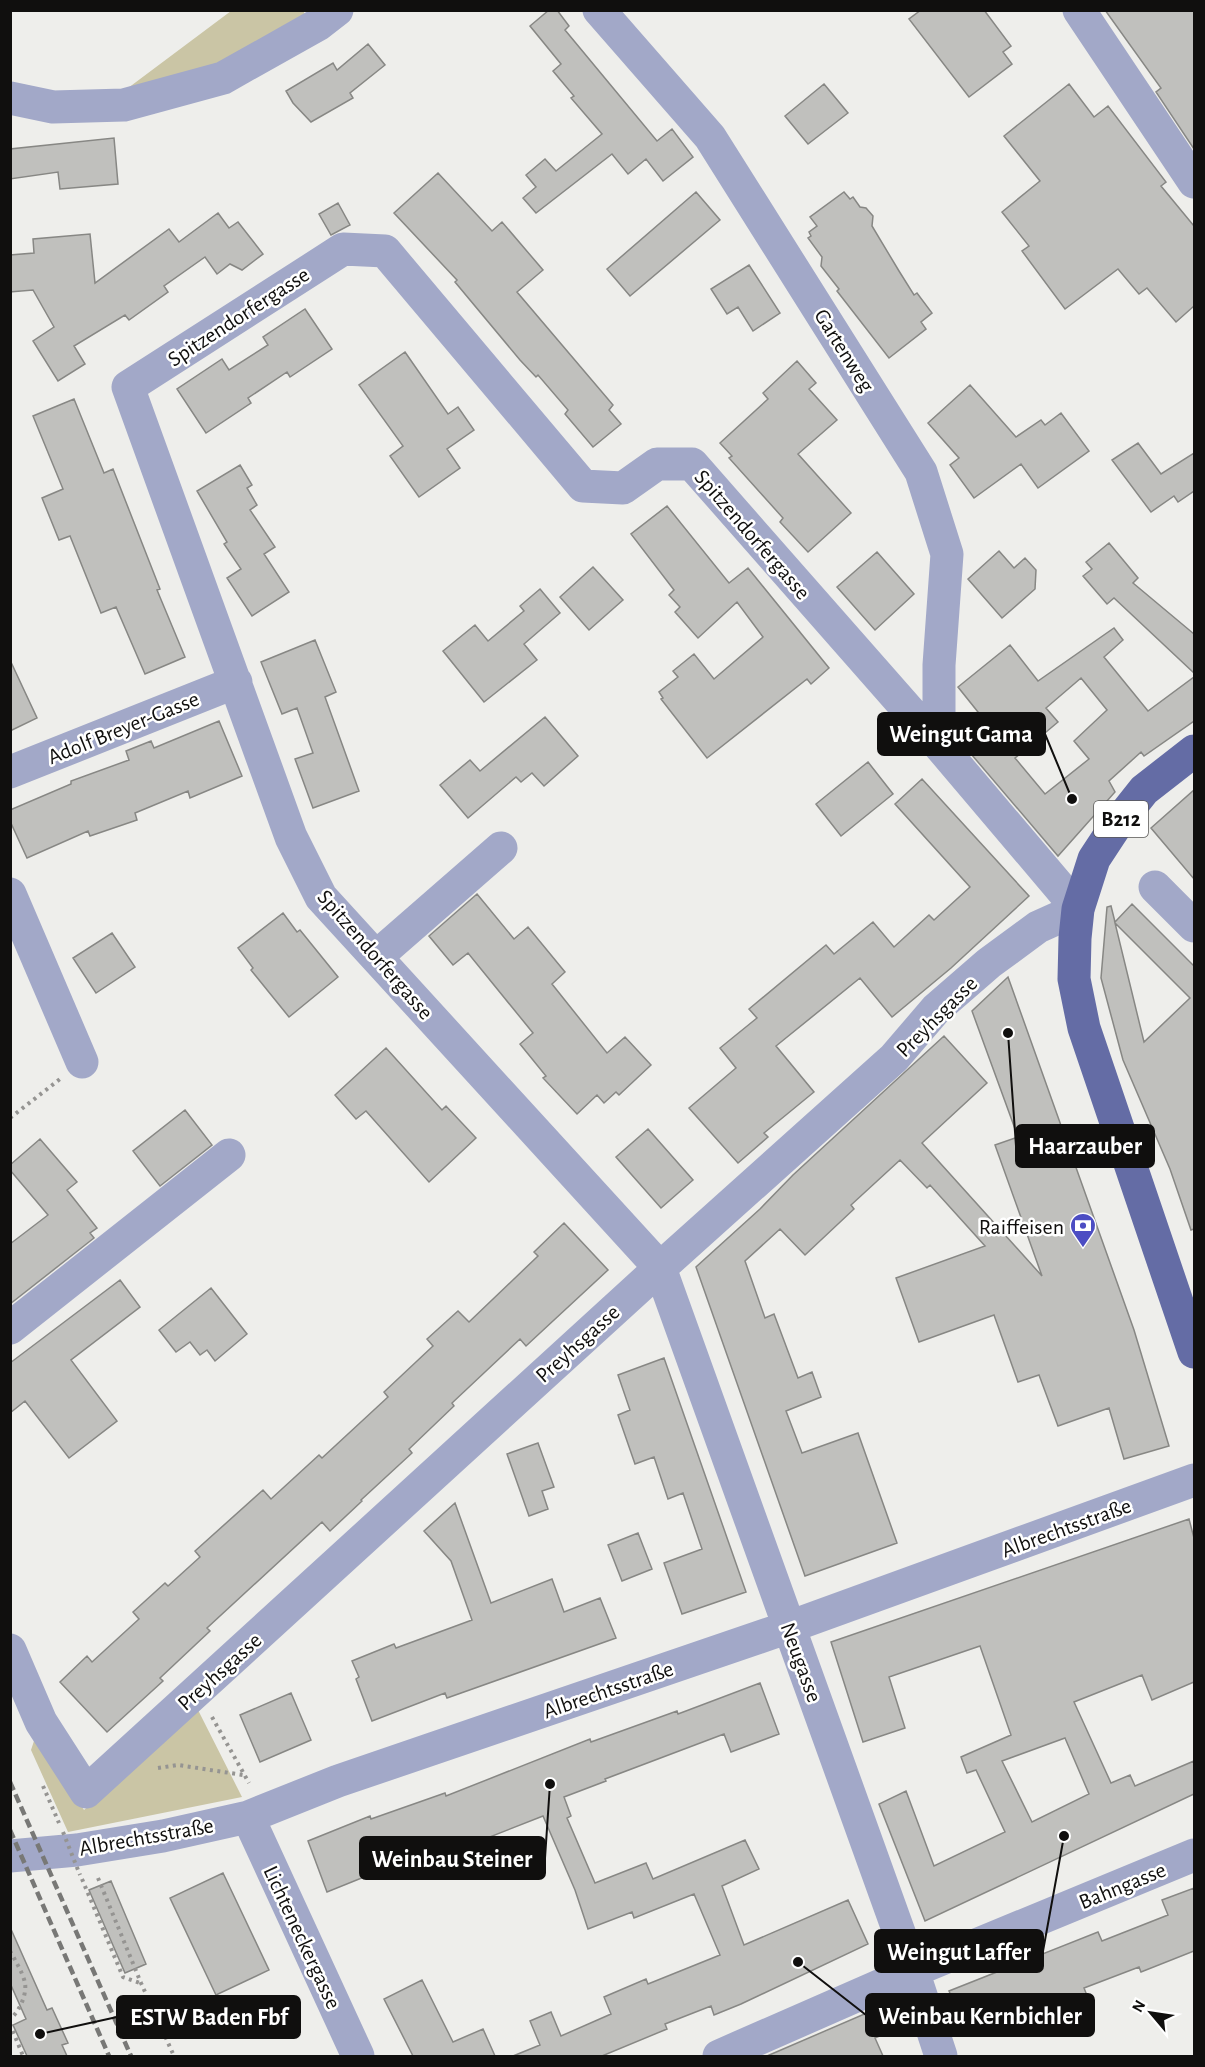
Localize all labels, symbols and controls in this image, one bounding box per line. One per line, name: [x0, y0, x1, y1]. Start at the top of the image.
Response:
street label: Spitzendorfergasse: [164, 263, 313, 371]
street label: Gartenweg: [810, 305, 878, 396]
street label: Spitzendorfergasse: [690, 466, 814, 604]
street label: Adolf Breyer-Gasse: [45, 688, 202, 768]
callout: Weingut Gama: [878, 713, 1045, 755]
text: Weingut Gama: [889, 723, 1033, 747]
road number: B212: [1094, 801, 1148, 837]
street label: Spitzendorfergasse: [313, 886, 437, 1024]
street label: Preyhsgasse: [892, 972, 981, 1061]
callout: Haarzauber: [1016, 1125, 1154, 1167]
text: Haarzauber: [1028, 1135, 1143, 1159]
bank icon: Raiffeisen: [1068, 1211, 1098, 1249]
place label: Raiffeisen: [979, 1216, 1064, 1238]
street label: Preyhsgasse: [532, 1301, 624, 1387]
street label: Albrechtsstraße: [999, 1494, 1134, 1562]
street label: Neugasse: [777, 1620, 826, 1705]
street label: Preyhsgasse: [174, 1629, 266, 1715]
street label: Albrechtsstraße: [540, 1657, 676, 1722]
street label: Albrechtsstraße: [77, 1814, 215, 1860]
callout: Weinbau Steiner: [360, 1837, 545, 1879]
text: Weinbau Steiner: [372, 1848, 533, 1872]
street label: Bahngasse: [1076, 1859, 1169, 1913]
street label: Lichteneckergasse: [259, 1862, 345, 2012]
callout: Weingut Laffer: [875, 1930, 1043, 1972]
text: Weingut Laffer: [887, 1941, 1032, 1965]
north arrow: [1121, 1983, 1181, 2043]
callout: Weinbau Kernbichler: [866, 1994, 1094, 2036]
callout: ESTW Baden Fbf: [117, 1996, 300, 2038]
text: N: [1129, 1997, 1148, 2015]
text: Weinbau Kernbichler: [878, 2005, 1082, 2029]
text: ESTW Baden Fbf: [130, 2006, 290, 2030]

